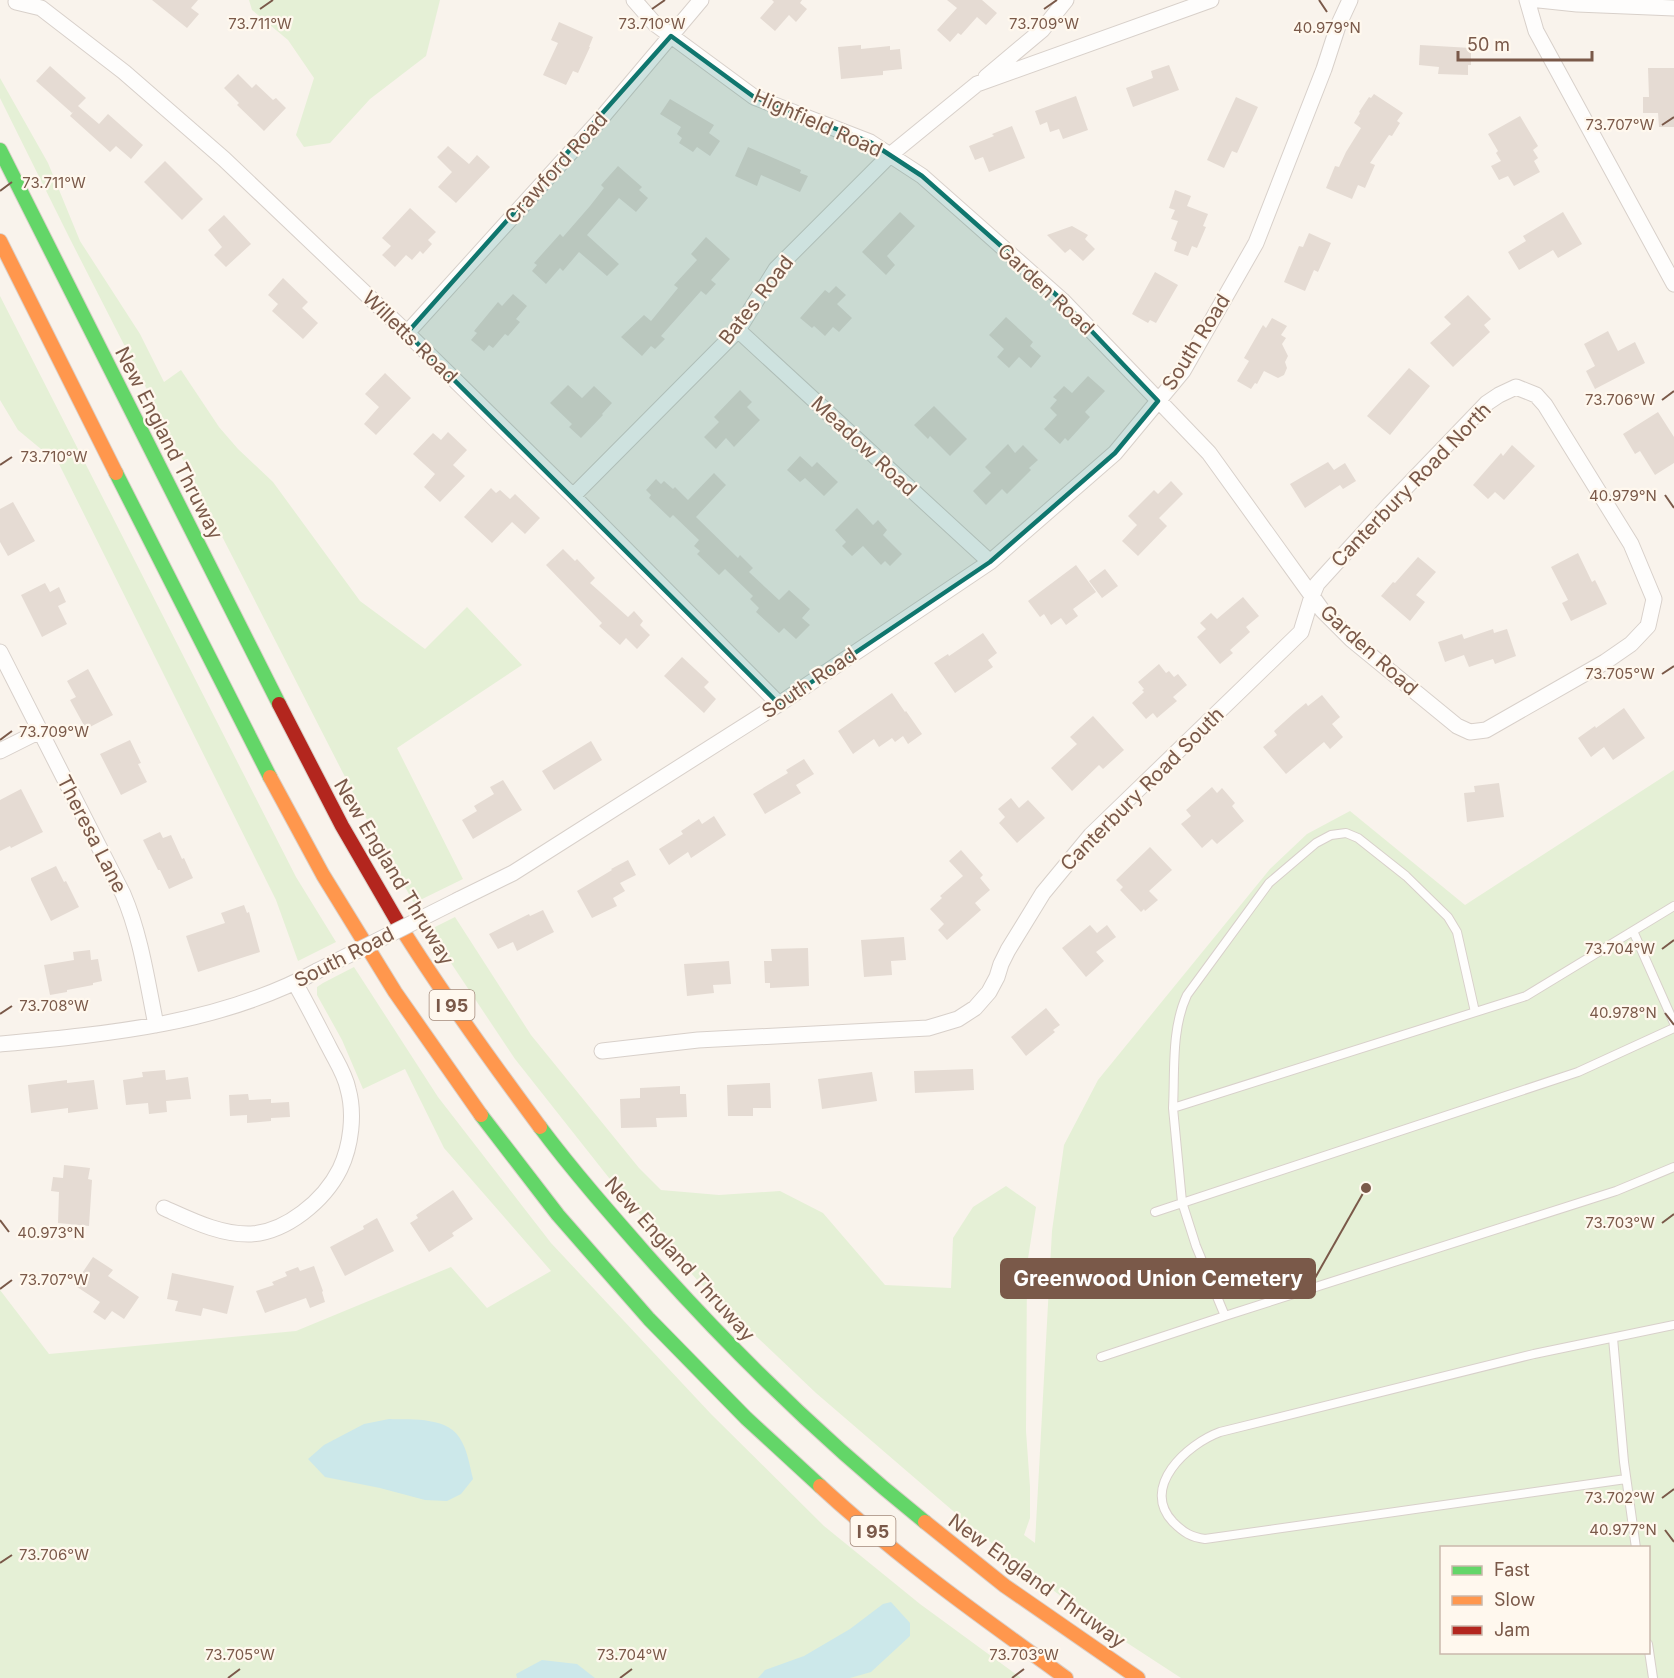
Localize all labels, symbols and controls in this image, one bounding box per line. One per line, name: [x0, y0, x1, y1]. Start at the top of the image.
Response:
text: 73.711°W: [228, 14, 292, 33]
text: 73.710°W: [619, 14, 686, 33]
text: 73.709°W: [1009, 14, 1079, 33]
text: 40.979°N: [1293, 18, 1361, 37]
scale bar: [1458, 24, 1592, 62]
text: 50 m: [1467, 34, 1510, 55]
street label: Highfield Road: [750, 84, 886, 162]
street label: Crawford Road: [500, 107, 612, 229]
text: 73.707°W: [1586, 115, 1655, 134]
text: 73.711°W: [22, 173, 86, 192]
street label: Garden Road: [993, 238, 1099, 340]
street label: Bates Road: [714, 251, 798, 349]
street label: Willetts Road: [358, 286, 462, 388]
street label: South Road: [1157, 289, 1235, 395]
street label: New England Thruway: [110, 343, 228, 543]
text: 73.706°W: [1585, 390, 1655, 409]
street label: Meadow Road: [806, 391, 922, 501]
street label: Canterbury Road North: [1326, 398, 1496, 572]
text: 73.710°W: [21, 447, 88, 466]
text: 40.979°N: [1589, 486, 1657, 505]
street label: Garden Road: [1315, 600, 1423, 700]
street label: South Road: [757, 643, 861, 723]
text: 73.705°W: [1585, 664, 1655, 683]
street label: Canterbury Road South: [1055, 702, 1229, 876]
text: 73.709°W: [19, 722, 89, 741]
street label: Theresa Lane: [52, 771, 132, 897]
street label: New England Thruway: [329, 775, 459, 969]
street label: South Road: [290, 922, 398, 992]
text: 73.704°W: [1585, 939, 1655, 958]
road number: I 95: [430, 990, 474, 1020]
text: 73.708°W: [19, 996, 89, 1015]
text: 40.978°N: [1589, 1003, 1657, 1022]
street label: New England Thruway: [600, 1172, 760, 1346]
text: 73.703°W: [1585, 1213, 1655, 1232]
text: 40.973°N: [17, 1223, 85, 1242]
callout: Greenwood Union Cemetery: [1001, 1259, 1315, 1298]
text: Greenwood Union Cemetery: [1013, 1266, 1303, 1291]
text: 73.707°W: [20, 1270, 89, 1289]
text: 73.702°W: [1585, 1488, 1655, 1507]
street label: New England Thruway: [944, 1509, 1130, 1653]
road number: I 95: [850, 1516, 896, 1546]
text: 40.977°N: [1589, 1520, 1657, 1539]
text: 73.706°W: [19, 1545, 89, 1564]
legend: [1440, 1546, 1650, 1654]
text: Fast: [1494, 1559, 1530, 1580]
text: Slow: [1494, 1589, 1535, 1610]
text: Jam: [1494, 1619, 1530, 1640]
text: 73.705°W: [205, 1645, 275, 1664]
text: 73.704°W: [597, 1645, 667, 1664]
text: 73.703°W: [989, 1645, 1059, 1664]

